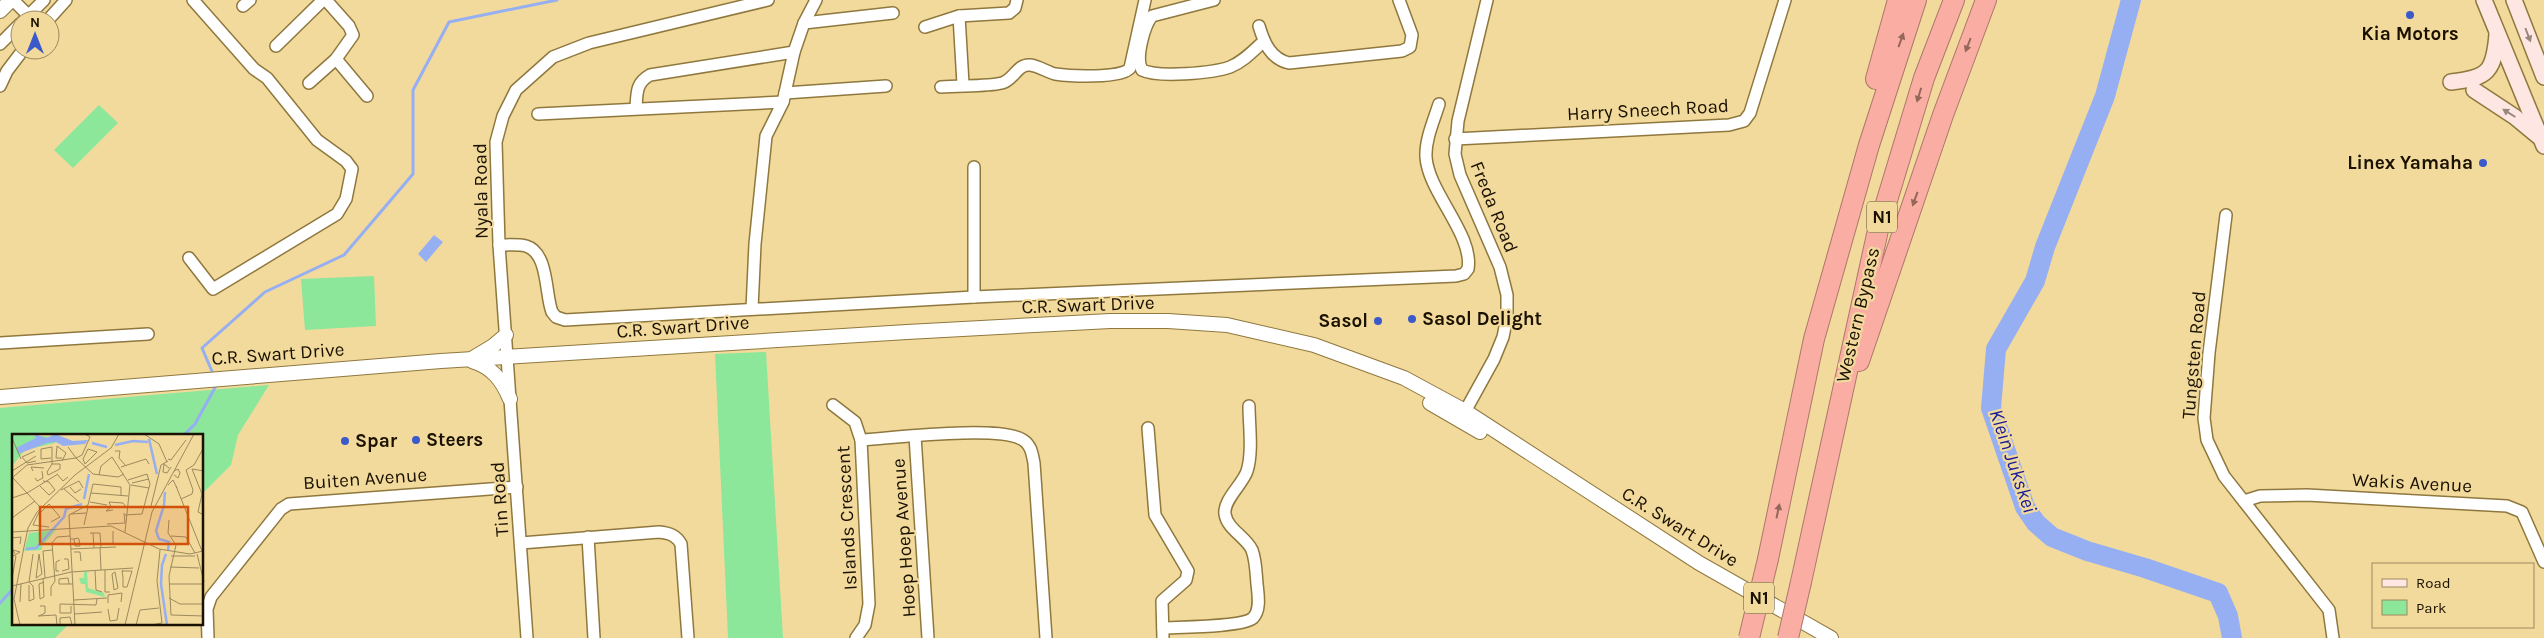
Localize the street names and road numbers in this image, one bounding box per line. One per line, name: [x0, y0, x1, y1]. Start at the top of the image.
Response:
street label: Harry Sneech Road: [1566, 95, 1730, 125]
street label: Nyala Road: [469, 143, 493, 239]
street label: Freda Road: [1466, 158, 1522, 256]
road number: N1: [1867, 202, 1897, 232]
street label: Western Bypass: [1832, 245, 1884, 385]
street label: Tungsten Road: [2177, 290, 2211, 420]
street label: C.R. Swart Drive: [1021, 292, 1155, 318]
street label: C.R. Swart Drive: [616, 311, 750, 343]
street label: C.R. Swart Drive: [211, 338, 345, 370]
street label: Islands Crescent: [832, 445, 862, 591]
street label: Hoep Hoep Avenue: [887, 458, 921, 618]
street label: Tin Road: [486, 461, 514, 537]
street label: Buiten Avenue: [302, 464, 428, 494]
street label: Wakis Avenue: [2351, 469, 2473, 497]
street label: C.R. Swart Drive: [1618, 482, 1742, 572]
road number: N1: [1744, 582, 1774, 614]

